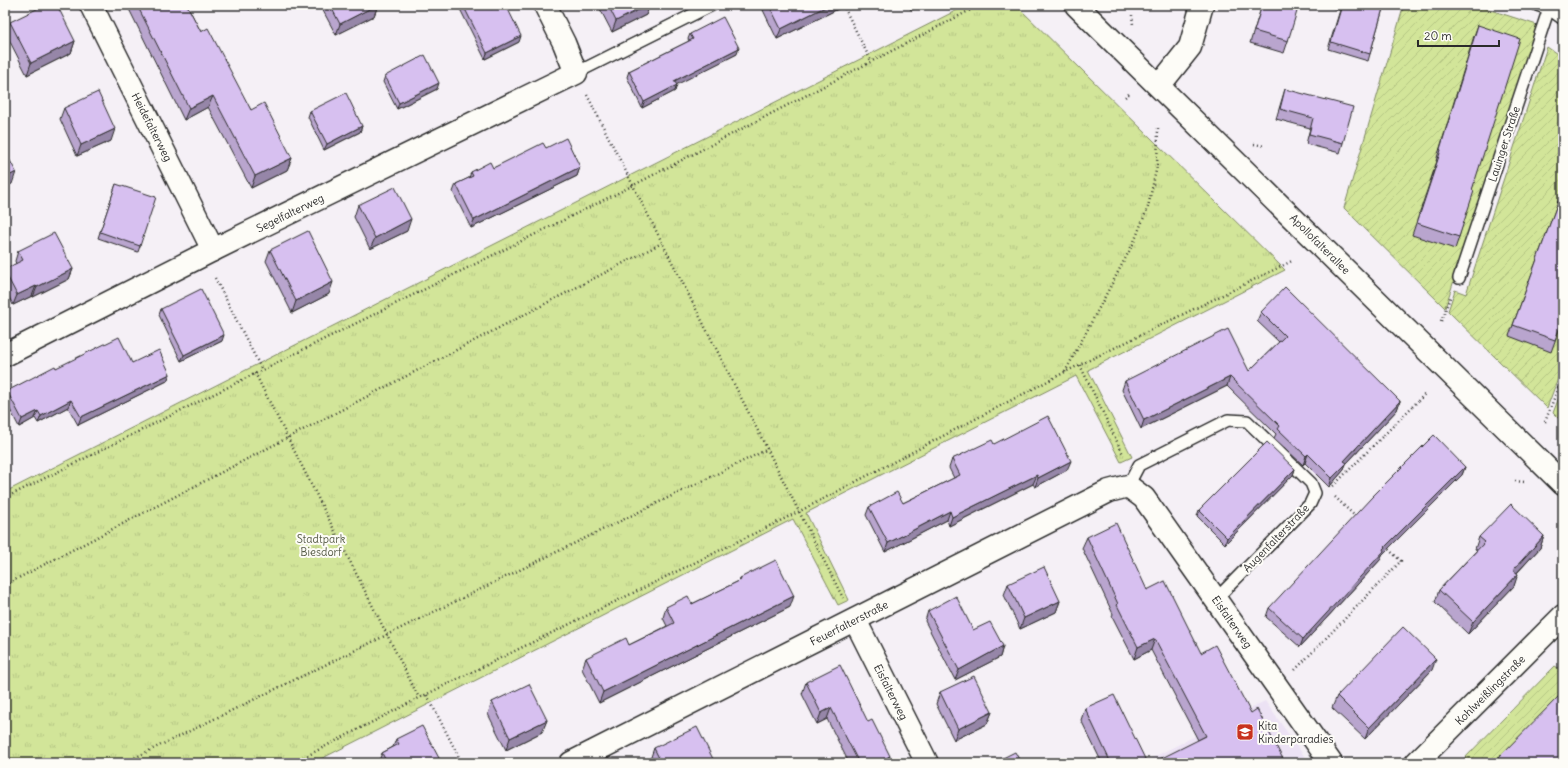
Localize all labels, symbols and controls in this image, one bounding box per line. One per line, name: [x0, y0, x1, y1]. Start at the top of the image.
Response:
scale bar: [1418, 22, 1499, 48]
text: 20 m: [1424, 28, 1452, 43]
street label: Heidefalterweg: [129, 90, 175, 164]
street label: Lauinger Straße: [1485, 104, 1523, 184]
street label: Segelfalterweg: [254, 191, 326, 235]
street label: Apollofalterallee: [1287, 211, 1353, 277]
street label: Augenfalterstraße: [1240, 501, 1312, 575]
park label: Stadtpark Biesdorf: [297, 532, 346, 559]
street label: Eisfalterweg: [1209, 593, 1255, 651]
street label: Feuerfalterstraße: [808, 597, 890, 649]
street label: Kohlweißlingstraße: [1452, 652, 1528, 728]
street label: Eisfalterweg: [871, 662, 911, 722]
place label: Kita Kinderparadies: [1258, 719, 1333, 746]
school or university icon: Kita Kinderparadies: [1235, 722, 1255, 742]

